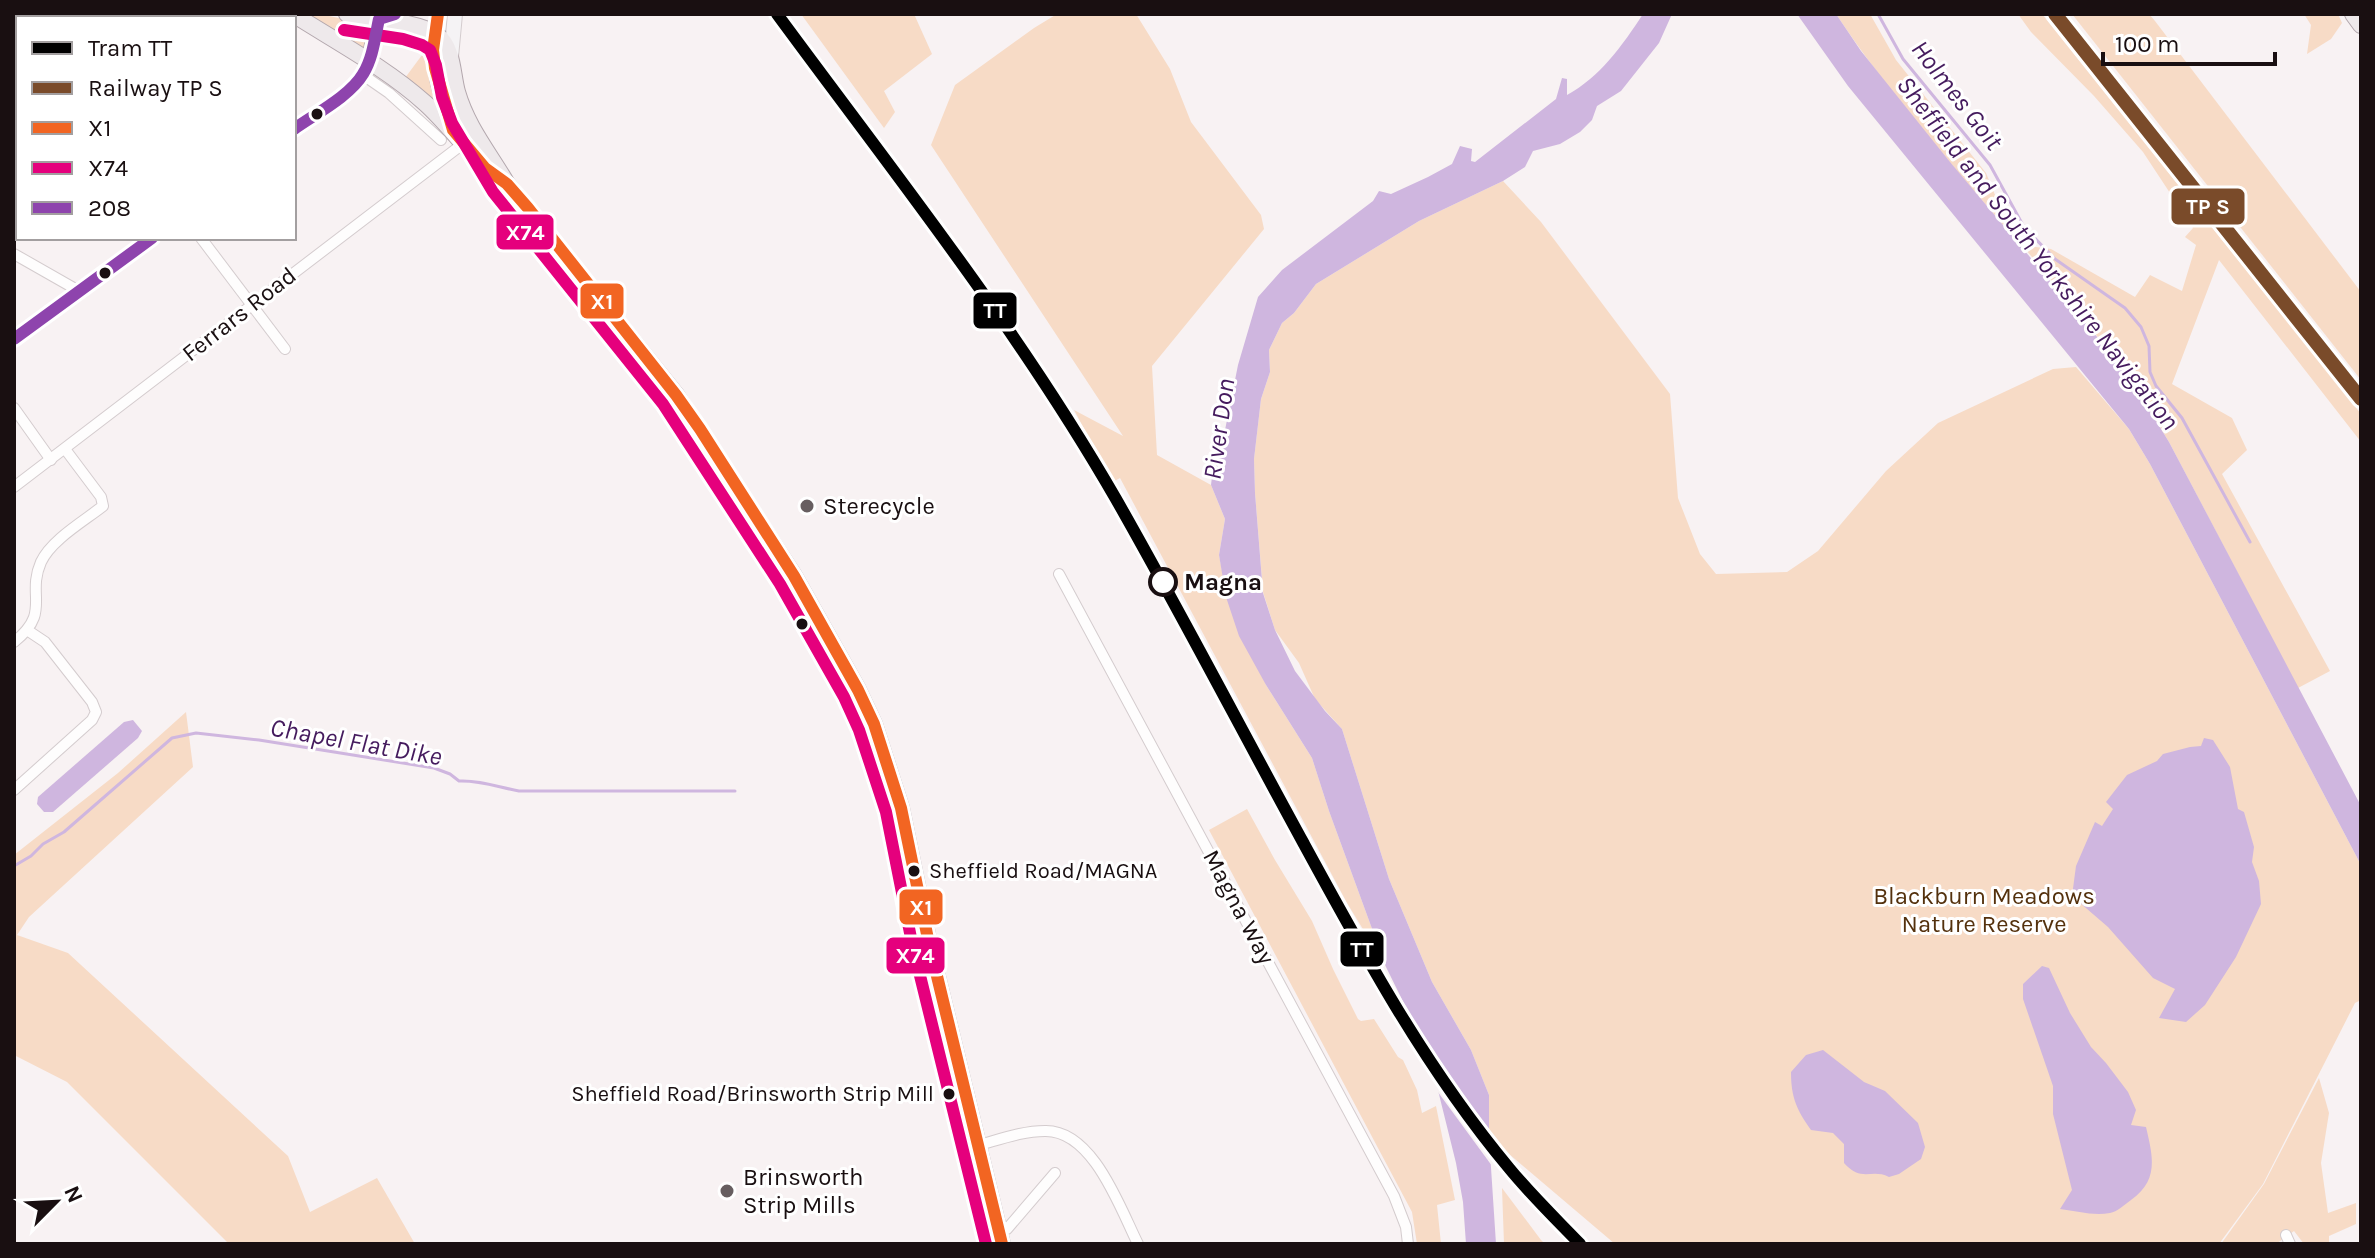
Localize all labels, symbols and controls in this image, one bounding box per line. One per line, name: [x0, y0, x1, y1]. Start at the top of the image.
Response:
legend: [16, 16, 296, 240]
scale bar: [2103, 16, 2275, 66]
text: 100 m: [2115, 30, 2180, 58]
text: Tram TT: [88, 34, 172, 62]
water label: Holmes Goit: [1905, 34, 2010, 157]
water label: Sheffield and South Yorkshire Navigation: [1890, 70, 2186, 436]
text: Railway TP S: [88, 74, 223, 102]
unlabelled marker: [309, 106, 325, 122]
text: X1: [88, 114, 111, 142]
text: X74: [88, 154, 128, 182]
line badge: TP S: [2170, 187, 2246, 226]
text: 208: [88, 194, 131, 222]
text: TP S: [2186, 194, 2230, 220]
line badge: X74: [495, 213, 555, 251]
text: X74: [505, 220, 545, 246]
street label: Ferrars Road: [176, 261, 302, 367]
unlabelled marker: [97, 265, 113, 281]
line badge: X1: [579, 282, 625, 320]
text: X1: [591, 289, 613, 315]
line badge: TT: [972, 291, 1018, 330]
text: TT: [983, 298, 1007, 324]
water label: River Don: [1197, 376, 1241, 482]
place label: Sterecycle: [823, 492, 935, 520]
marker: Sterecycle: [798, 497, 816, 515]
marker: Magna: [1149, 568, 1177, 596]
place label: Magna: [1184, 568, 1262, 596]
unlabelled marker: [794, 616, 810, 632]
water label: Chapel Flat Dike: [268, 712, 444, 772]
street label: Magna Way: [1197, 845, 1281, 969]
place label: Sheffield Road/MAGNA: [929, 858, 1158, 884]
marker: Sheffield Road/MAGNA: [906, 863, 922, 879]
park label: Blackburn Meadows Nature Reserve: [1873, 882, 2095, 938]
line badge: X1: [898, 888, 944, 926]
text: X1: [910, 895, 932, 921]
line badge: TT: [1339, 930, 1385, 968]
line badge: X74: [885, 936, 946, 975]
text: TT: [1350, 937, 1374, 963]
text: X74: [895, 943, 935, 969]
place label: Sheffield Road/Brinsworth Strip Mill: [571, 1081, 934, 1107]
marker: Sheffield Road/Brinsworth Strip Mill: [941, 1086, 957, 1102]
north arrow: [16, 1162, 96, 1242]
place label: Brinsworth Strip Mills: [743, 1163, 864, 1219]
text: N: [58, 1182, 88, 1207]
marker: Brinsworth Strip Mills: [718, 1182, 736, 1200]

